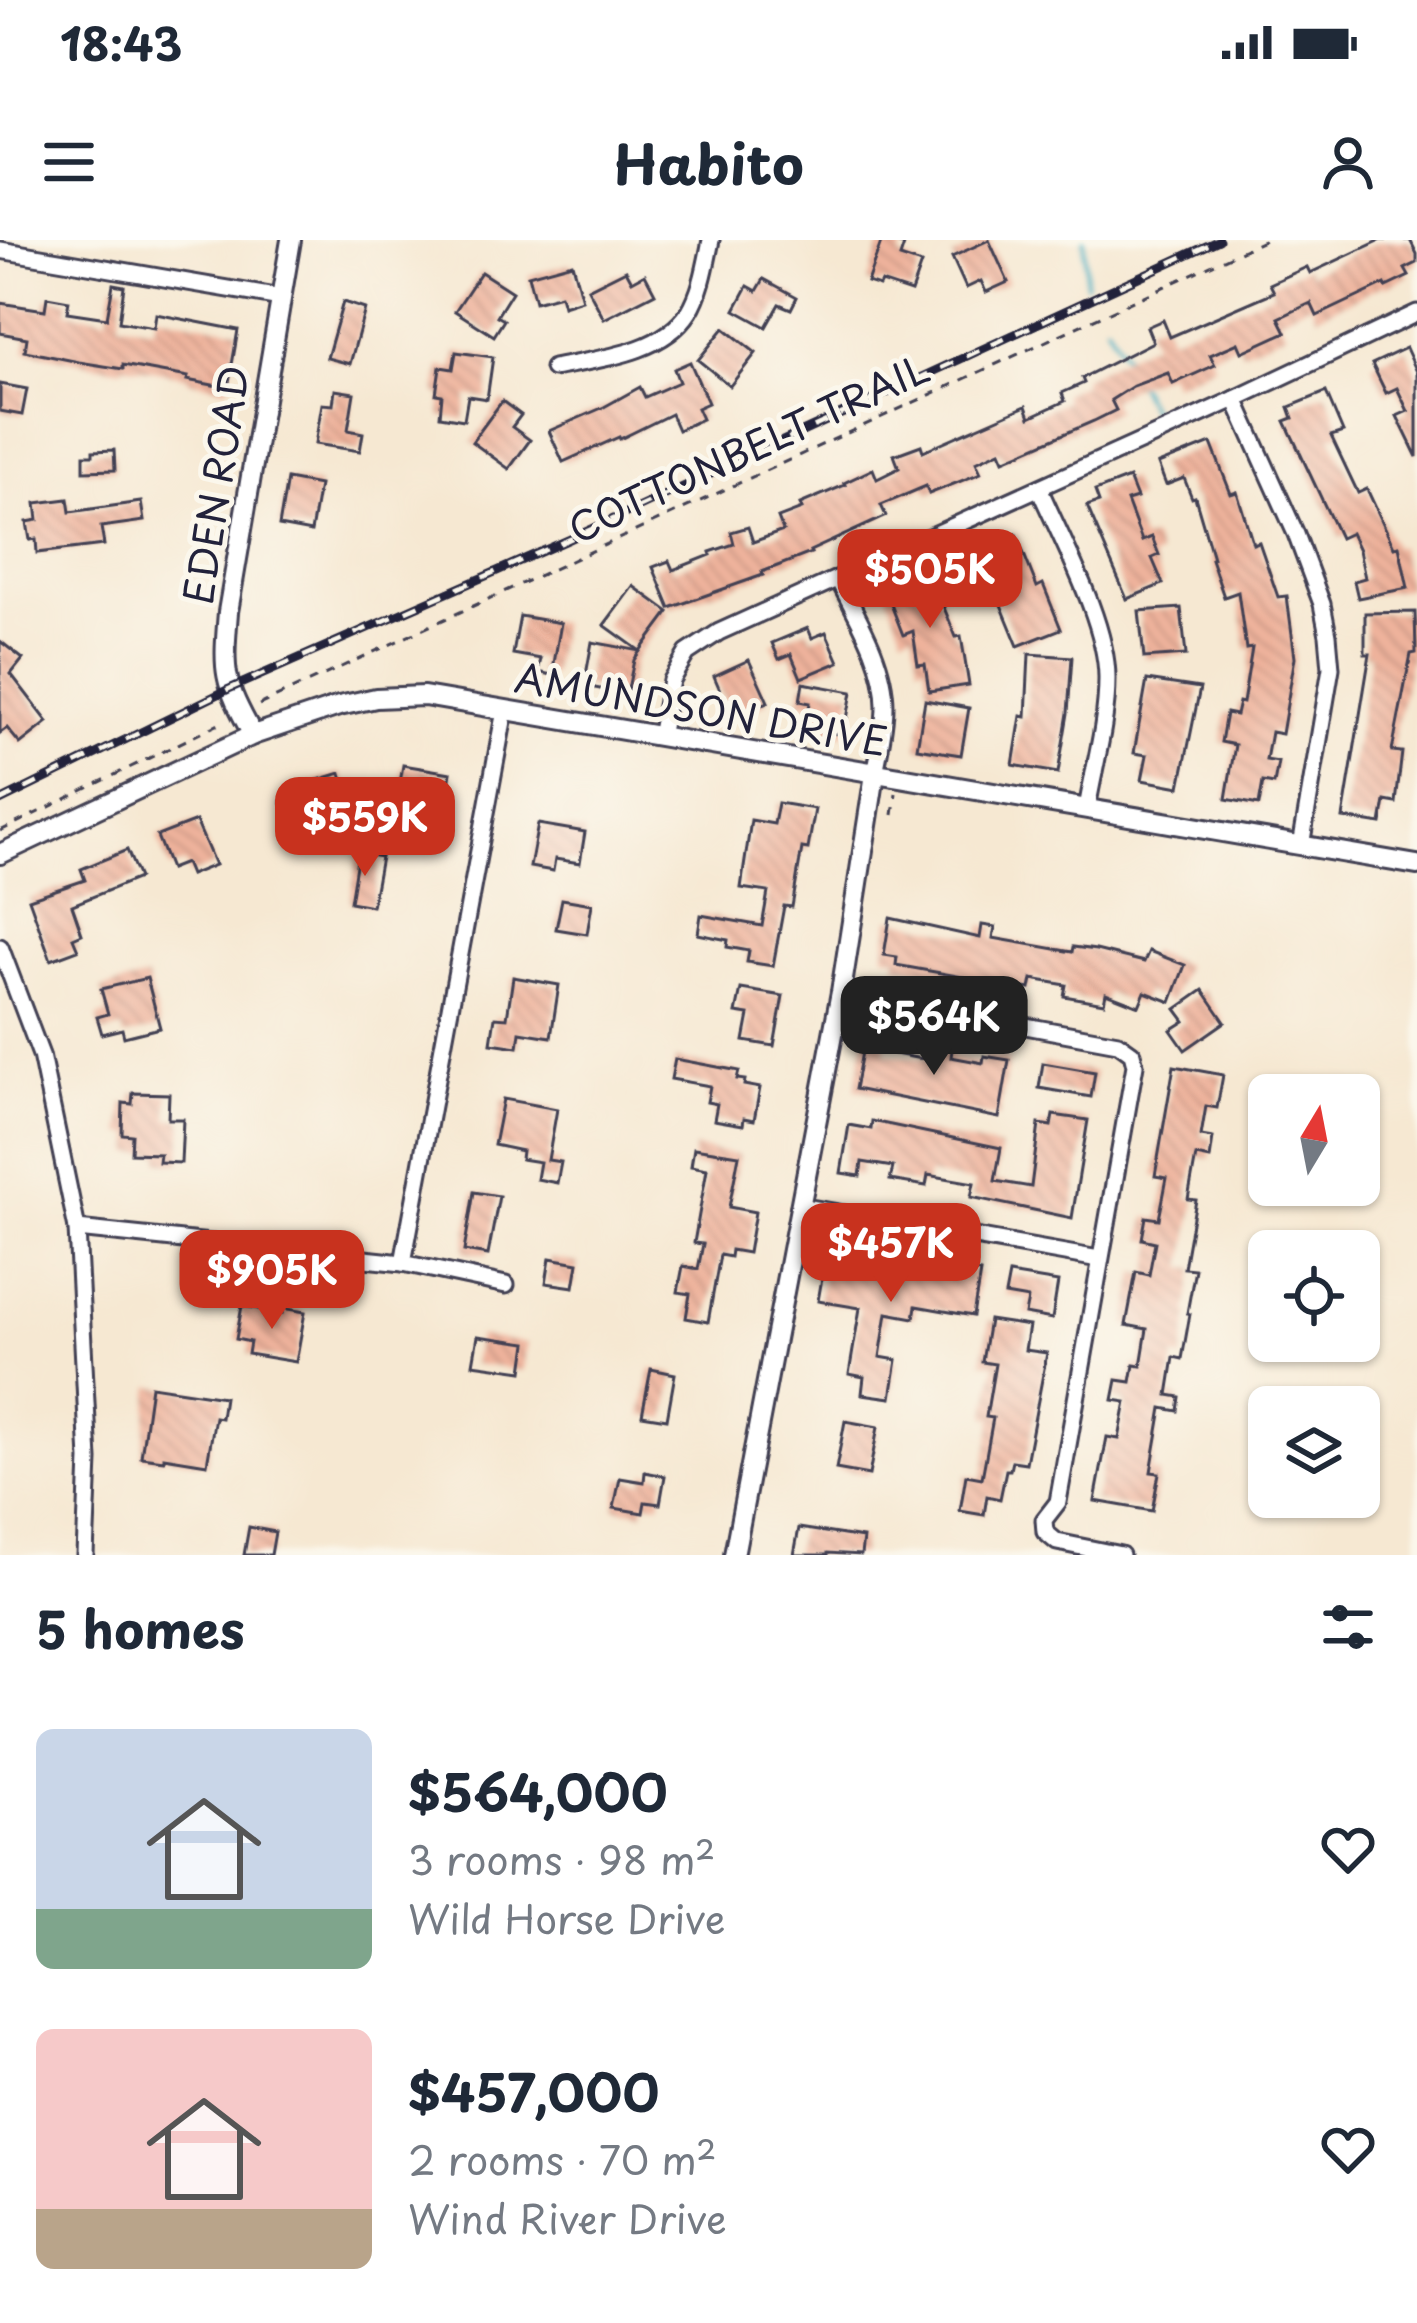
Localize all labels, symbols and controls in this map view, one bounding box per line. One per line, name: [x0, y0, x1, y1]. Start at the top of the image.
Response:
text: 18:43: [60, 8, 182, 76]
text: Habito: [613, 122, 804, 203]
icon: menu: [36, 129, 102, 195]
icon: person: [1315, 129, 1381, 195]
street label: COTTONBELT TRAIL: [558, 337, 938, 556]
street label: EDEN ROAD: [167, 361, 263, 608]
pin: $505K: [846, 529, 1014, 631]
text: $505K: [864, 538, 996, 597]
street label: AMUNDSON DRIVE: [511, 646, 892, 769]
pin: $559K: [281, 777, 449, 879]
text: $559K: [302, 786, 428, 845]
pin: $564K: [850, 976, 1018, 1078]
text: $564K: [868, 985, 1000, 1044]
north arrow: [1248, 1074, 1380, 1206]
map controls: [1248, 1074, 1380, 1518]
pin: $457K: [807, 1203, 975, 1305]
text: $457K: [828, 1212, 954, 1271]
pin: $905K: [188, 1230, 356, 1332]
button: locate: [1248, 1230, 1380, 1362]
text: $905K: [206, 1239, 338, 1298]
button: layers: [1248, 1386, 1380, 1518]
text: 5 homes: [36, 1589, 245, 1666]
icon: filters: [1315, 1594, 1381, 1660]
text: $564,000: [408, 1752, 668, 1829]
icon: home: [132, 1777, 276, 1921]
icon: heart: [1315, 1816, 1381, 1882]
text: 3 rooms · 98 m²: [408, 1829, 715, 1888]
text: Wild Horse Drive: [408, 1888, 725, 1947]
text: $457,000: [408, 2052, 659, 2129]
icon: home: [132, 2077, 276, 2221]
icon: heart: [1315, 2116, 1381, 2182]
text: 2 rooms · 70 m²: [408, 2129, 717, 2188]
text: Wind River Drive: [408, 2188, 727, 2247]

